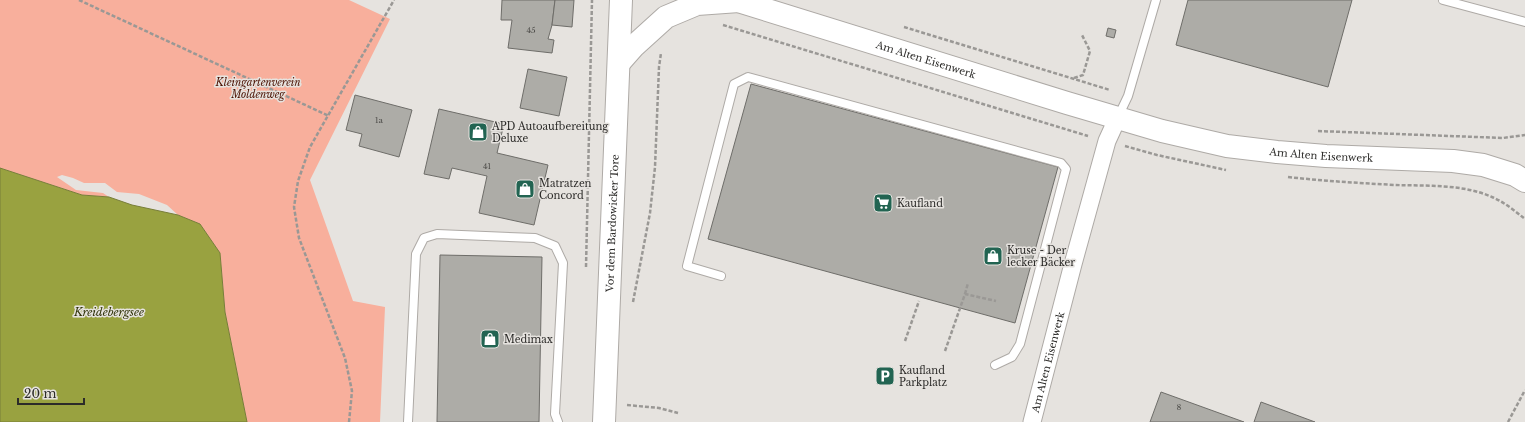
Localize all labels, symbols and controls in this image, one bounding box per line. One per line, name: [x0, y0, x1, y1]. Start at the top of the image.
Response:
house number: 45: [526, 25, 536, 35]
street label: Am Alten Eisenwerk: [873, 38, 978, 82]
park label: Kleingartenverein Moldenweg: [215, 76, 300, 101]
house number: 1a: [375, 115, 384, 125]
place label: APD Autoaufbereitung Deluxe: [491, 120, 609, 145]
shop icon: APD Autoaufbereitung Deluxe: [467, 121, 489, 143]
street label: Am Alten Eisenwerk: [1268, 145, 1374, 165]
street label: Vor dem Bardowicker Tore: [603, 154, 622, 293]
house number: 41: [483, 161, 492, 171]
place label: Matratzen Concord: [539, 177, 592, 202]
shop icon: Matratzen Concord: [514, 178, 536, 200]
supermarket icon: Kaufland: [872, 192, 894, 214]
place label: Kaufland: [897, 197, 943, 210]
place label: Kruse - Der lecker Bäcker: [1007, 244, 1075, 269]
shop icon: Kruse - Der lecker Bäcker: [982, 245, 1004, 267]
water label: Kreidebergsee: [73, 305, 144, 319]
street label: Am Alten Eisenwerk: [1028, 309, 1068, 415]
shop icon: Medimax: [479, 328, 501, 350]
place label: Medimax: [504, 333, 553, 346]
place label: Kaufland Parkplatz: [899, 364, 948, 389]
parking icon: Kaufland Parkplatz: [874, 365, 896, 387]
scale bar: [18, 380, 84, 406]
text: 20 m: [24, 386, 56, 401]
house number: 8: [1177, 402, 1182, 412]

